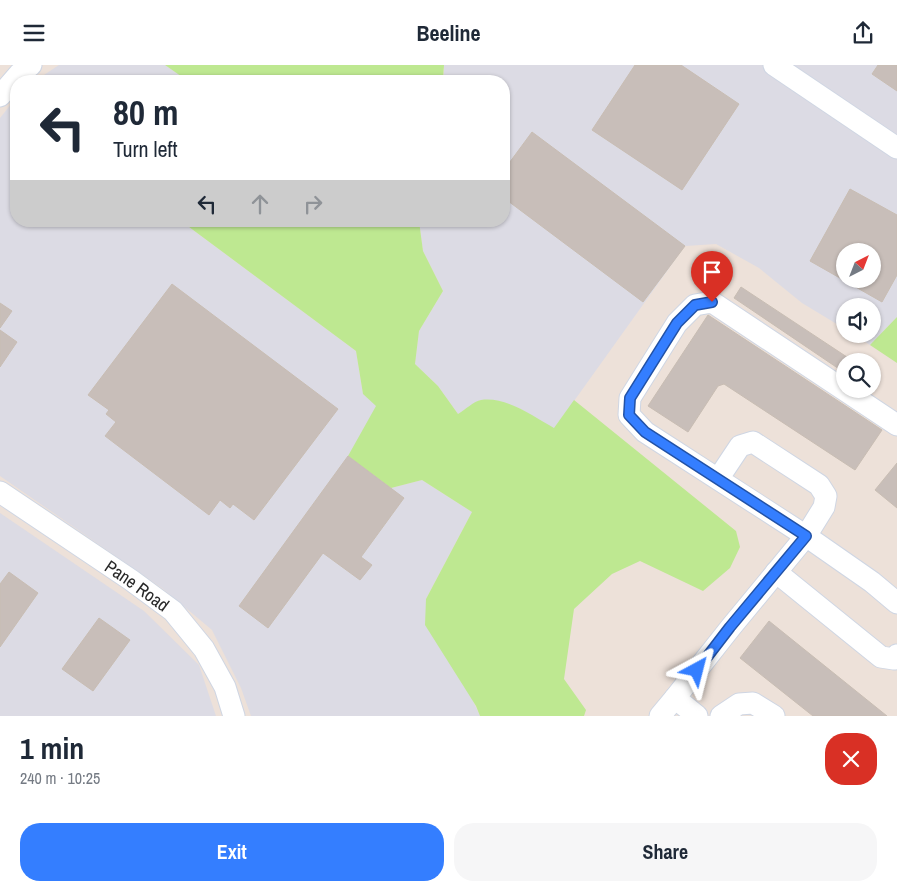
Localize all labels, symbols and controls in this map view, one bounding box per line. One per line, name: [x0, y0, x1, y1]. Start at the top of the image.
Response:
text: Beeline: [416, 18, 481, 48]
icon: menu: [20, 19, 48, 47]
icon: share: [849, 19, 877, 47]
text: 80 m: [113, 89, 178, 136]
icon: left: [30, 95, 95, 160]
text: Turn left: [113, 134, 178, 164]
icon: left: [193, 190, 221, 218]
icon: ahead: [246, 190, 274, 218]
icon: right: [299, 190, 327, 218]
north arrow: [836, 243, 881, 287]
map controls: [836, 243, 881, 398]
pin: [691, 251, 733, 302]
icon: arrive: [698, 258, 726, 286]
button: sound: [836, 298, 881, 343]
button: search: [836, 353, 881, 398]
street label: Pane Road: [100, 554, 175, 617]
position arrow: [670, 643, 722, 695]
text: 1 min: [20, 728, 84, 768]
button: close: [825, 733, 877, 785]
text: 240 m · 10:25: [20, 767, 100, 789]
button: Exit: [20, 823, 444, 881]
button: Share: [454, 823, 877, 881]

